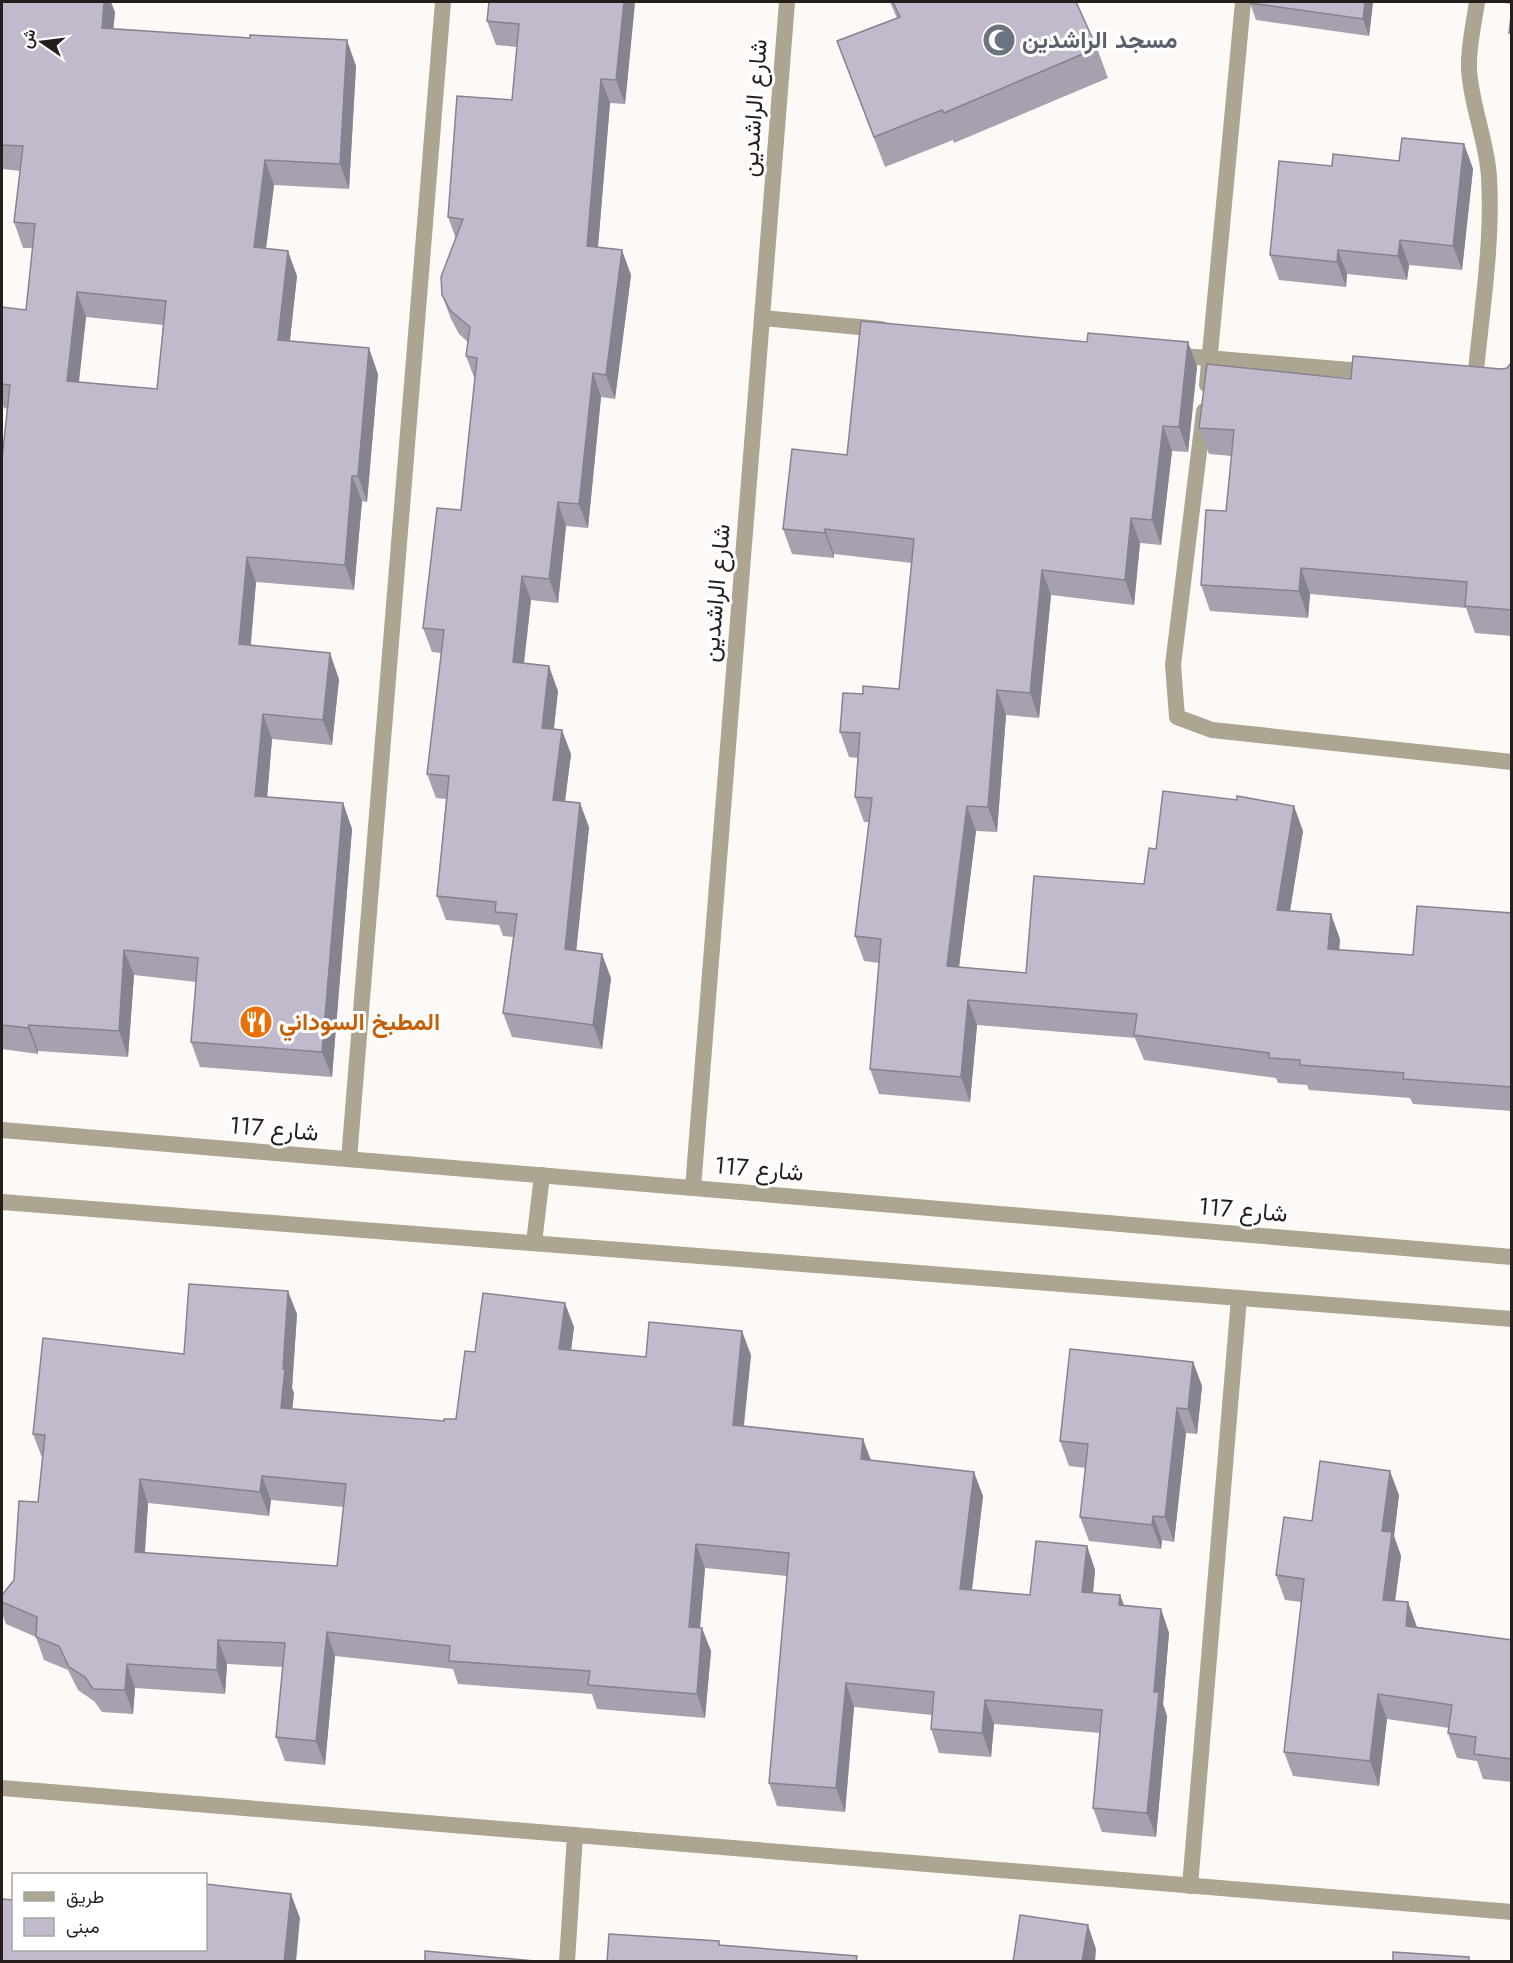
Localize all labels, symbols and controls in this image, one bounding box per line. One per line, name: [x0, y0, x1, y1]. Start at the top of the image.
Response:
north arrow: [12, 12, 72, 72]
mosque icon: مسجد الراشدين: [981, 22, 1017, 58]
place label: مسجد الراشدين: [1022, 22, 1178, 57]
text: ش: [14, 26, 41, 51]
street label: شارع الراشدين: [731, 38, 776, 178]
street label: شارع الراشدين: [692, 522, 739, 663]
restaurant icon: المطبخ السوداني: [238, 1004, 274, 1040]
place label: المطبخ السوداني: [279, 1004, 440, 1042]
street label: شارع 117: [228, 1107, 320, 1150]
street label: شارع 117: [713, 1147, 805, 1190]
street label: شارع 117: [1197, 1188, 1289, 1231]
legend: [12, 1873, 207, 1951]
text: طريق: [66, 1884, 104, 1910]
text: مبنى: [66, 1914, 100, 1940]

